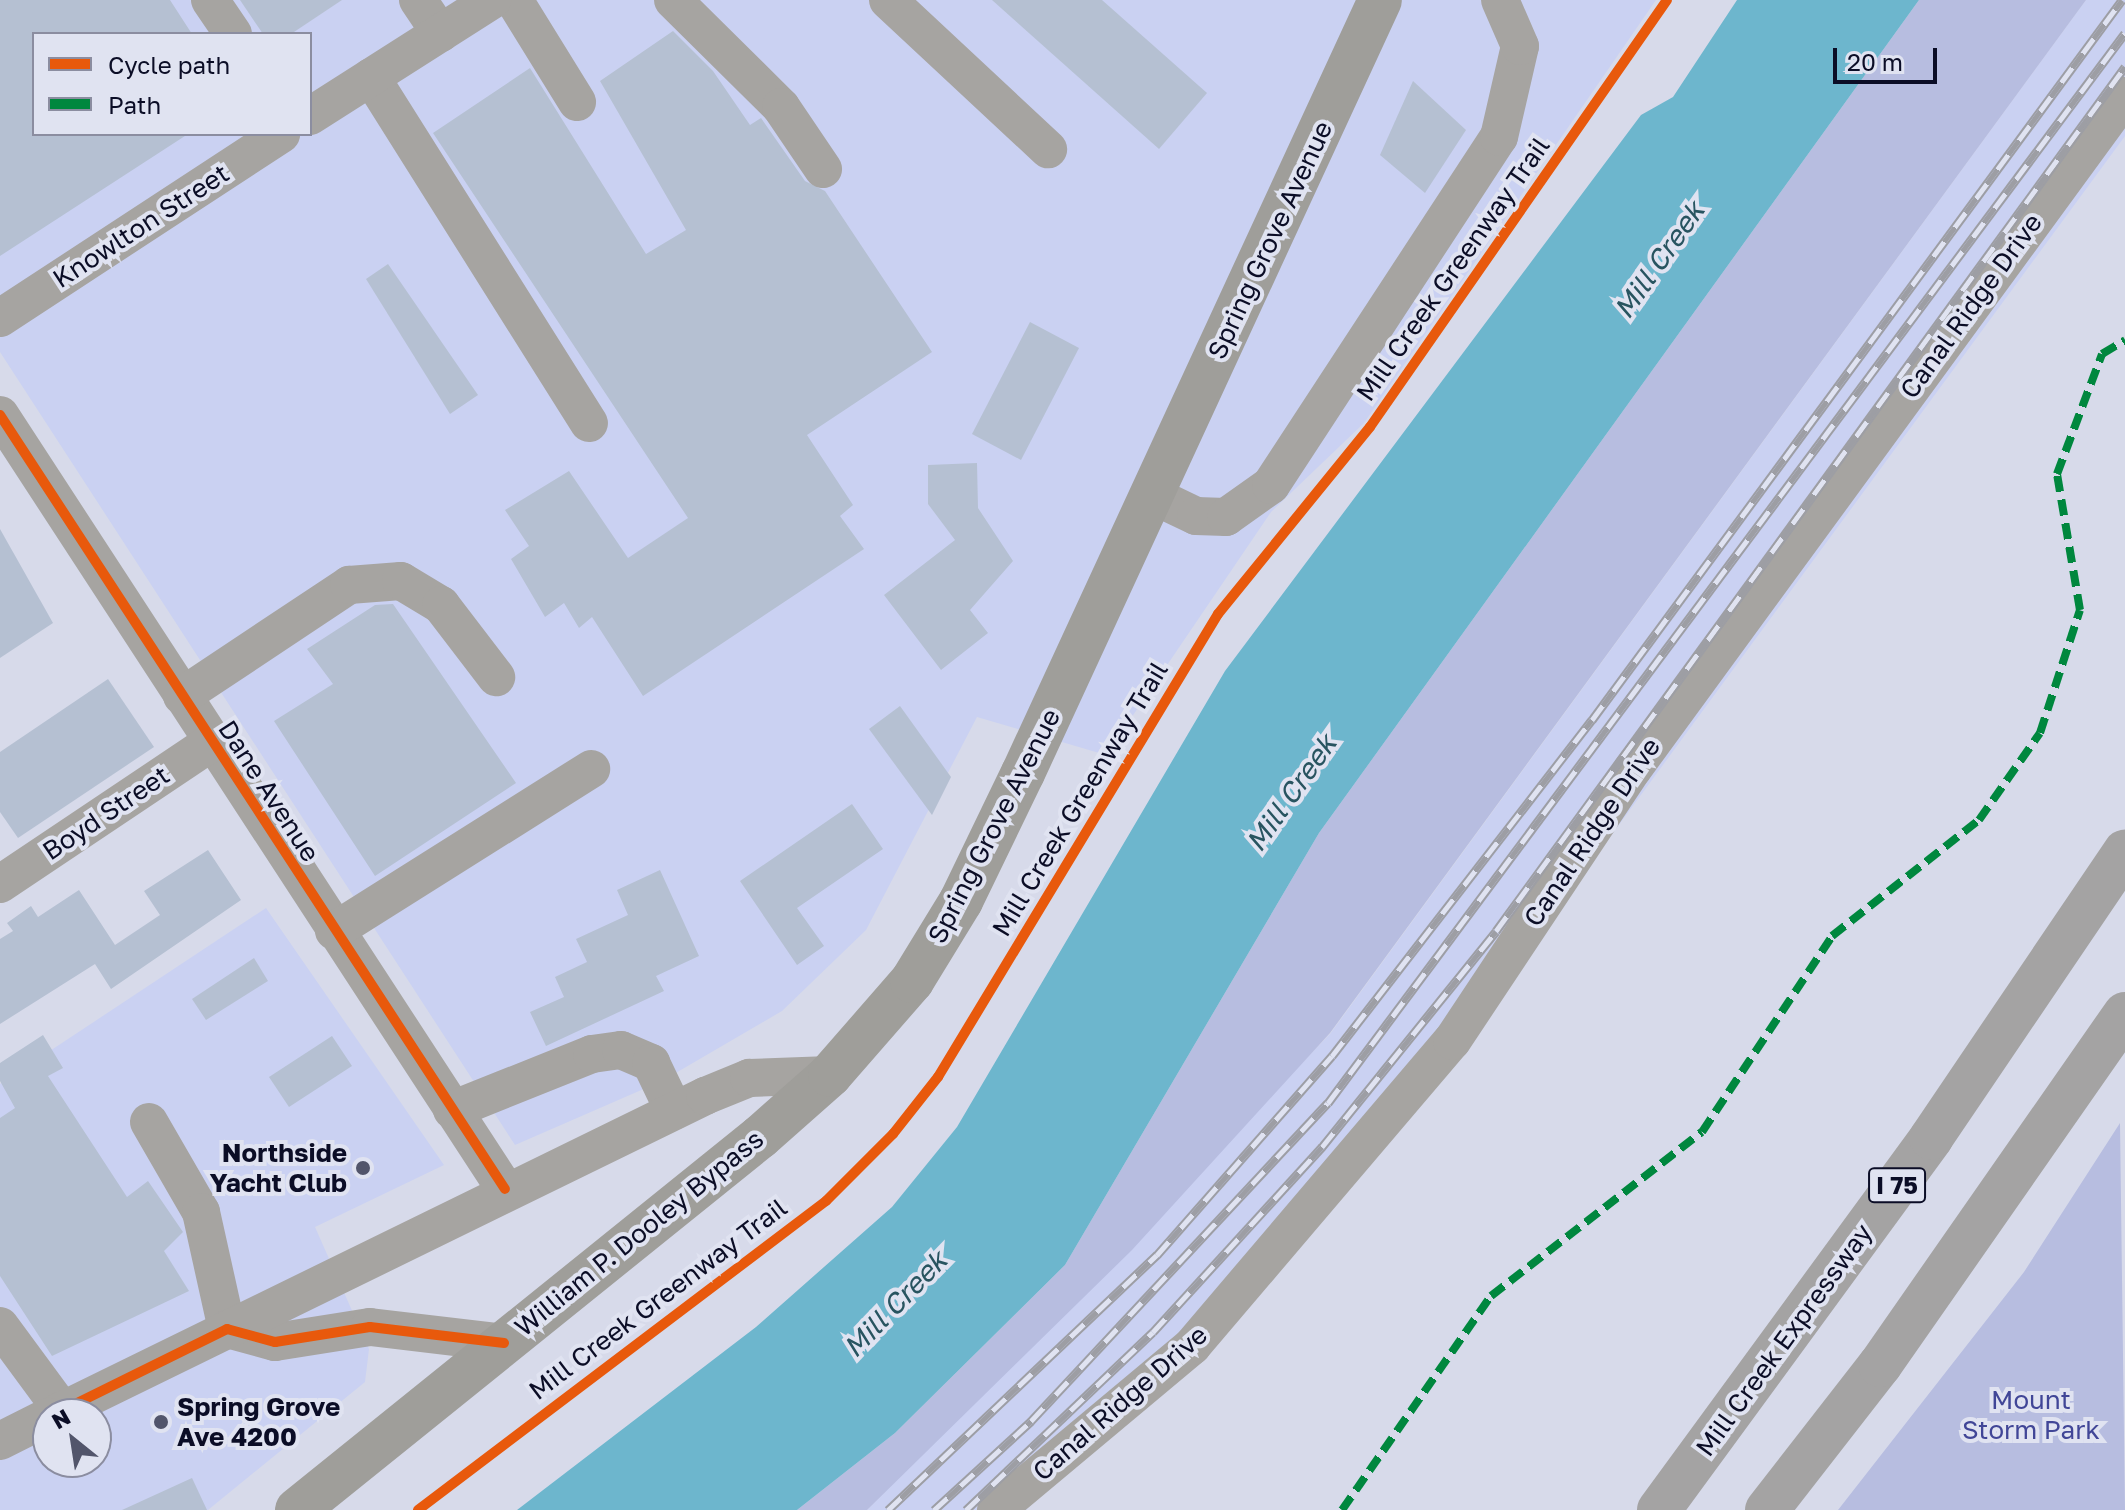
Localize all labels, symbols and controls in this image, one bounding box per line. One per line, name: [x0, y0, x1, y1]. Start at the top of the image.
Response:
legend: [32, 32, 312, 136]
scale bar: [1837, 32, 1941, 82]
text: 20 m: [1847, 47, 1903, 76]
text: Cycle path: [108, 50, 230, 79]
text: Path: [108, 90, 161, 119]
street label: Spring Grove Avenue: [1201, 116, 1339, 364]
street label: Mill Creek Greenway Trail: [1350, 131, 1556, 407]
street label: Knowlton Street: [47, 157, 235, 295]
water label: Mill Creek: [1607, 195, 1711, 325]
street label: Canal Ridge Drive: [1894, 208, 2048, 404]
street label: Mill Creek Greenway Trail: [986, 656, 1174, 942]
street label: Spring Grove Avenue: [921, 704, 1067, 948]
street label: Dane Avenue: [212, 714, 326, 868]
water label: Mill Creek: [1239, 728, 1343, 858]
street label: Canal Ridge Drive: [1517, 732, 1667, 932]
street label: Boyd Street: [37, 759, 175, 867]
street label: William P. Dooley Bypass: [509, 1123, 769, 1343]
place label: Northside Yacht Club: [210, 1137, 347, 1198]
marker: Northside Yacht Club: [354, 1159, 372, 1177]
road number: I 75: [1867, 1165, 1927, 1205]
street label: Mill Creek Greenway Trail: [523, 1192, 793, 1406]
street label: Mill Creek Expressway: [1689, 1218, 1879, 1462]
water label: Mill Creek: [836, 1244, 954, 1364]
street label: Canal Ridge Drive: [1027, 1319, 1213, 1487]
park label: Mount Storm Park: [1962, 1384, 2100, 1446]
place label: Spring Grove Ave 4200: [177, 1391, 340, 1452]
north arrow: [32, 1398, 112, 1478]
text: N: [47, 1403, 75, 1434]
marker: Spring Grove Ave 4200: [152, 1413, 170, 1431]

